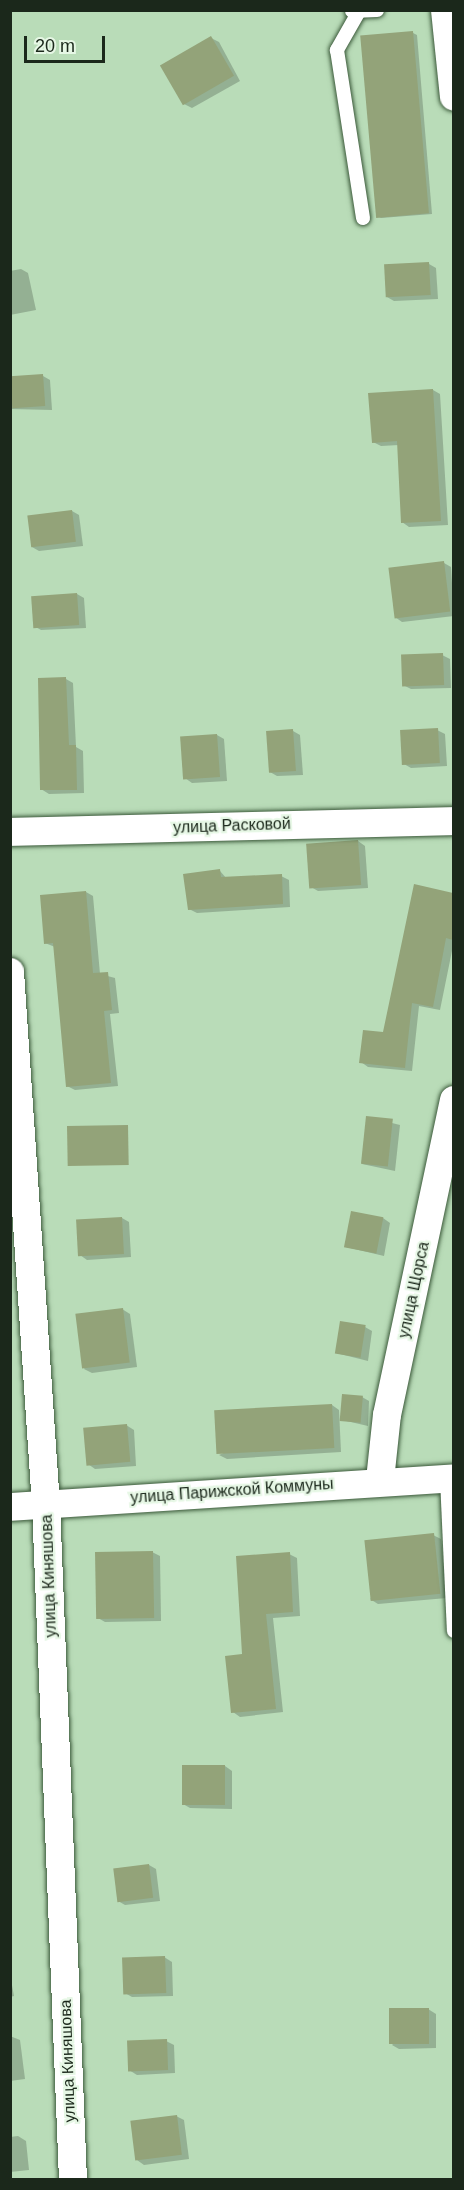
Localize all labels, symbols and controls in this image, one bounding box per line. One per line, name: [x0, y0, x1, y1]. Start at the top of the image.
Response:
scale bar: [27, 24, 108, 62]
text: 20 m: [35, 36, 75, 56]
street label: улица Расковой: [173, 814, 291, 838]
street label: улица Щорса: [394, 1240, 434, 1340]
street label: улица Парижской Коммуны: [130, 1474, 334, 1508]
street label: улица Киняшова: [37, 1514, 61, 1638]
street label: улица Киняшова: [56, 1999, 80, 2123]

